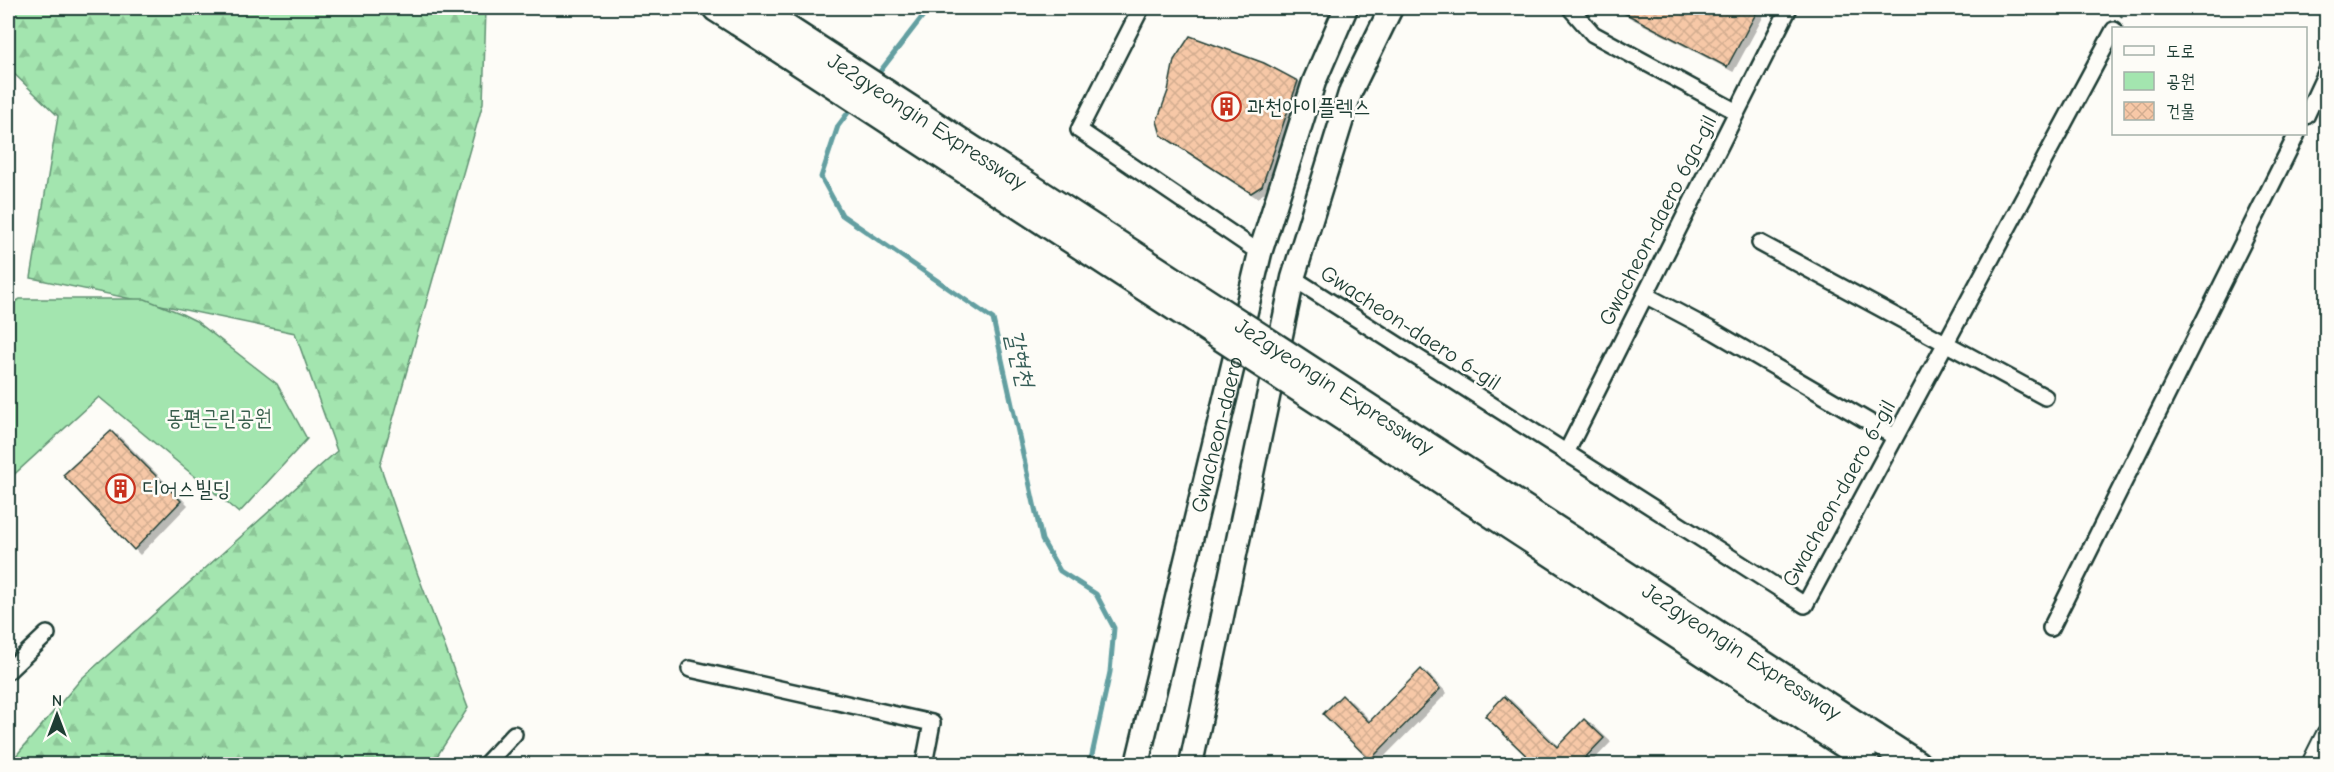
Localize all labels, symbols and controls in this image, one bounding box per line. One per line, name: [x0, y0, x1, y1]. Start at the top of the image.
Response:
legend: [2112, 27, 2307, 135]
text: 도로: [2166, 41, 2195, 62]
street label: Je2gyeongin Expressway: [823, 48, 1031, 196]
text: 공원: [2166, 71, 2195, 92]
building icon: 과천아이플렉스: [1210, 90, 1242, 122]
place label: 과천아이플렉스: [1247, 94, 1371, 120]
text: 건물: [2166, 101, 2195, 122]
street label: Gwacheon-daero 6ga-gil: [1594, 111, 1722, 330]
street label: Gwacheon-daero 6-gil: [1315, 260, 1505, 396]
street label: Je2gyeongin Expressway: [1230, 313, 1439, 461]
water label: 갈현천: [1000, 327, 1041, 392]
street label: Gwacheon-daero: [1186, 354, 1249, 516]
street label: Gwacheon-daero 6-gil: [1777, 396, 1901, 591]
park label: 동편근린공원: [166, 405, 272, 431]
building icon: 디어스빌딩: [105, 472, 137, 504]
place label: 디어스빌딩: [142, 476, 231, 502]
street label: Je2gyeongin Expressway: [1637, 578, 1846, 726]
north arrow: [27, 685, 87, 745]
text: N: [52, 692, 62, 710]

